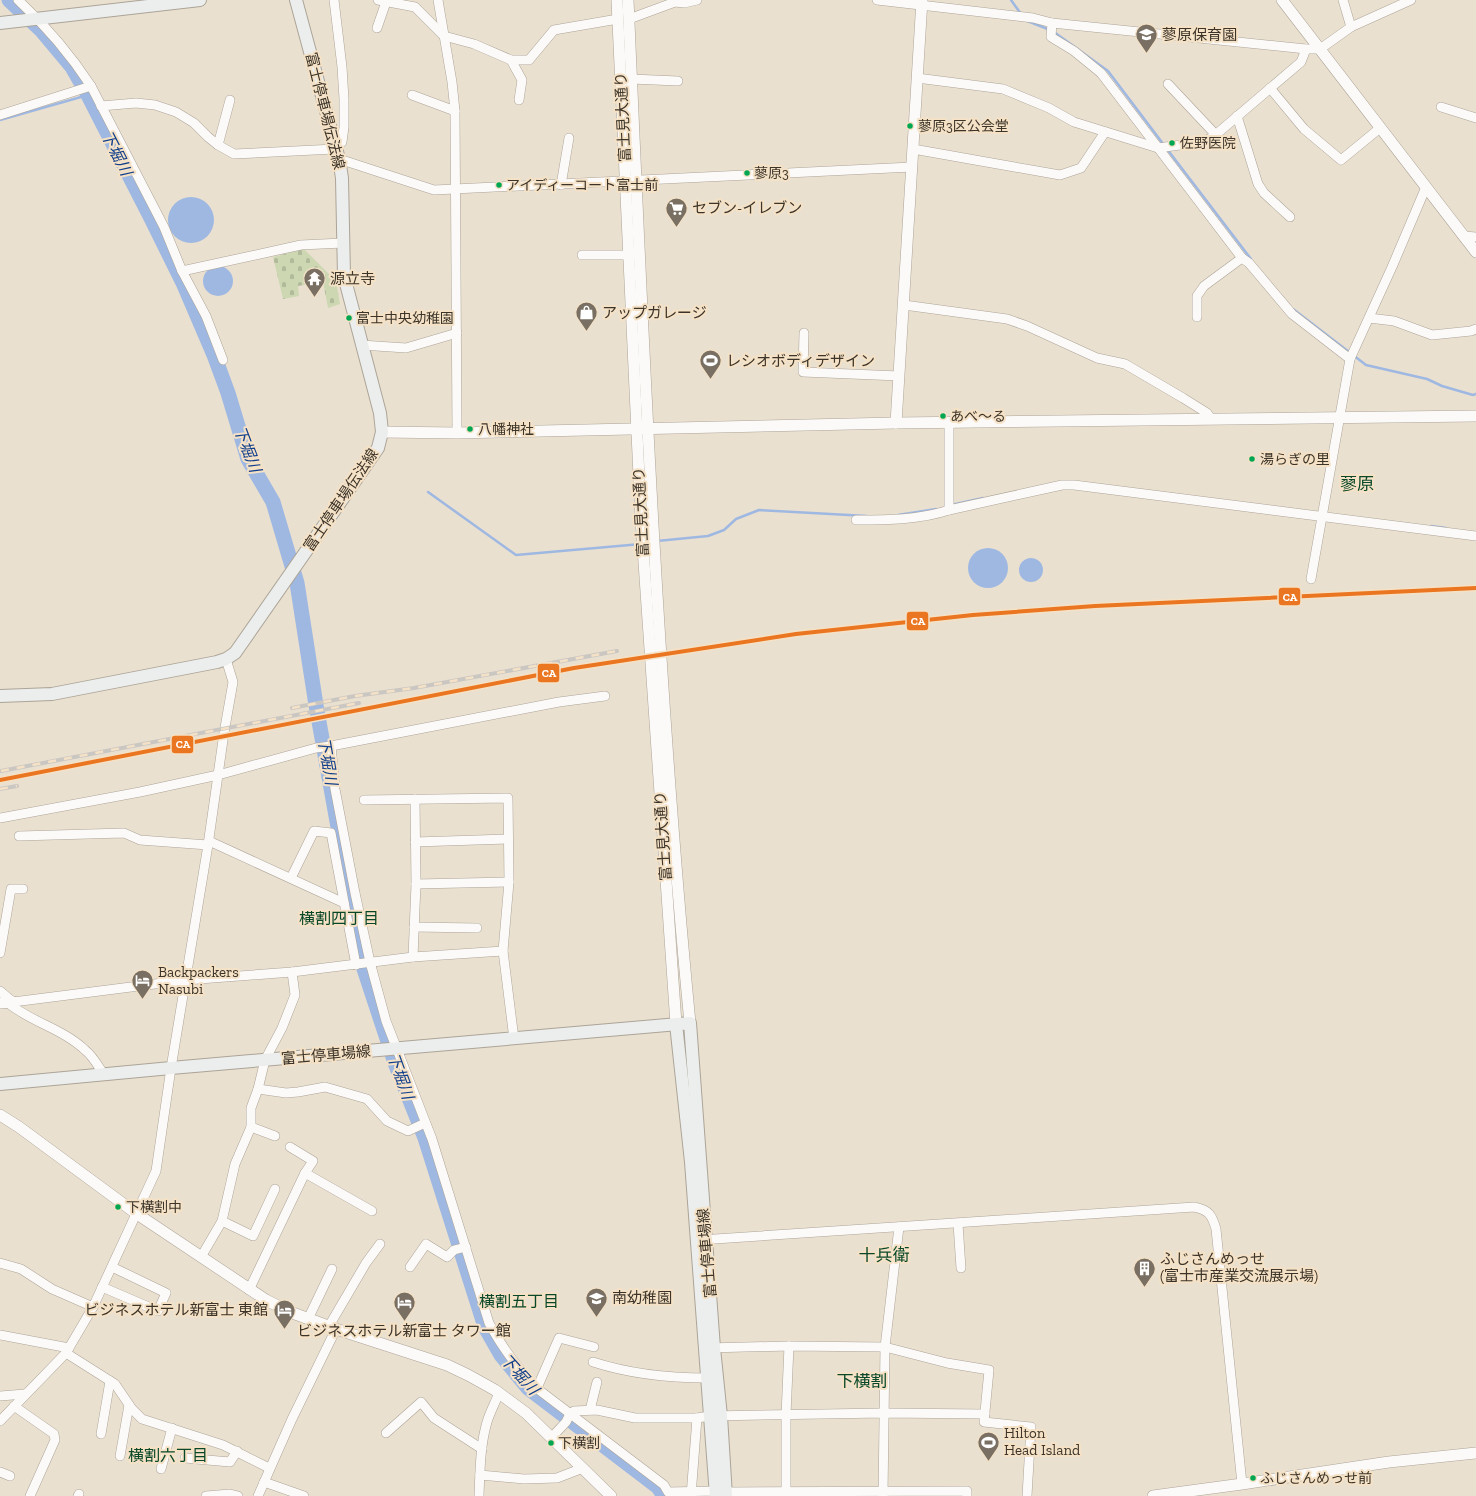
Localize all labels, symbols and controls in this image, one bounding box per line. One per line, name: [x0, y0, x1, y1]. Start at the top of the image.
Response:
school or university icon: 蓼原保育園: [1133, 22, 1159, 55]
place label: 蓼原保育園: [1162, 26, 1237, 44]
street label: 富士停車場伝法線: [302, 51, 348, 171]
street label: 富士見大通り: [612, 72, 634, 162]
place label: 蓼原3区公会堂: [918, 118, 1009, 135]
marker: 蓼原3区公会堂: [905, 121, 915, 131]
water label: 下堀川: [97, 128, 137, 181]
place label: 佐野医院: [1180, 135, 1236, 152]
marker: 佐野医院: [1167, 138, 1177, 148]
place label: 蓼原3: [754, 165, 789, 182]
marker: 蓼原3: [742, 168, 752, 178]
place label: アイディーコート富士前: [506, 177, 658, 194]
marker: アイディーコート富士前: [494, 180, 504, 190]
supermarket icon: セブン-イレブン: [664, 195, 690, 228]
place label: セブン-イレブン: [692, 199, 802, 217]
temple icon: 源立寺: [302, 266, 328, 299]
place label: 源立寺: [330, 270, 375, 288]
shop icon: アップガレージ: [573, 300, 599, 333]
place label: アップガレージ: [602, 304, 707, 322]
place label: 富士中央幼稚園: [356, 310, 454, 327]
marker: 富士中央幼稚園: [344, 313, 354, 323]
sports icon: レシオボディデザイン: [697, 348, 723, 381]
place label: レシオボディデザイン: [726, 352, 875, 370]
place label: あべ〜る: [950, 408, 1006, 425]
marker: あべ〜る: [938, 411, 948, 421]
place label: 八幡神社: [478, 421, 534, 438]
water label: 下堀川: [230, 423, 266, 477]
marker: 八幡神社: [465, 424, 475, 434]
street label: 富士停車場伝法線: [300, 445, 382, 555]
place label: 湯らぎの里: [1260, 451, 1330, 468]
marker: 湯らぎの里: [1247, 454, 1257, 464]
street label: 富士見大通り: [630, 467, 652, 557]
district label: 蓼原: [1340, 474, 1374, 494]
line badge: CA: [1278, 587, 1301, 606]
text: CA: [1283, 591, 1298, 604]
line badge: CA: [906, 611, 929, 631]
text: CA: [911, 615, 926, 628]
line badge: CA: [537, 663, 560, 683]
text: CA: [542, 667, 557, 680]
line badge: CA: [171, 735, 194, 754]
water label: 下堀川: [314, 736, 341, 788]
text: CA: [176, 738, 191, 751]
street label: 富士見大通り: [651, 790, 675, 882]
district label: 横割四丁目: [299, 909, 379, 928]
place label: Backpackers Nasubi: [158, 963, 239, 998]
hotel icon: Backpackers Nasubi: [129, 968, 155, 1001]
street label: 富士停車場線: [280, 1042, 372, 1068]
water label: 下堀川: [383, 1050, 418, 1104]
place label: 下横割中: [126, 1199, 182, 1216]
marker: 下横割中: [113, 1202, 123, 1212]
street label: 富士停車場線: [694, 1207, 720, 1299]
district label: 十兵衛: [859, 1245, 910, 1265]
place label: ふじさんめっせ (富士市産業交流展示場): [1160, 1250, 1318, 1285]
building icon: ふじさんめっせ (富士市産業交流展示場): [1131, 1255, 1157, 1288]
school or university icon: 南幼稚園: [584, 1285, 610, 1318]
hotel icon: ビジネスホテル新富士 タワー館: [391, 1289, 417, 1322]
place label: 南幼稚園: [612, 1289, 672, 1307]
district label: 横割五丁目: [479, 1292, 559, 1311]
hotel icon: ビジネスホテル新富士 東館: [271, 1297, 297, 1330]
place label: ビジネスホテル新富士 東館: [85, 1301, 268, 1319]
place label: ビジネスホテル新富士 タワー館: [297, 1322, 511, 1340]
water label: 下堀川: [497, 1350, 544, 1400]
district label: 下横割: [837, 1371, 888, 1391]
place label: Hilton Head Island: [1004, 1424, 1081, 1459]
sports icon: Hilton Head Island: [975, 1429, 1001, 1462]
place label: 下横割: [558, 1435, 600, 1452]
marker: 下横割: [546, 1438, 556, 1448]
district label: 横割六丁目: [128, 1446, 208, 1465]
place label: ふじさんめっせ前: [1260, 1470, 1372, 1487]
marker: ふじさんめっせ前: [1248, 1473, 1258, 1483]

